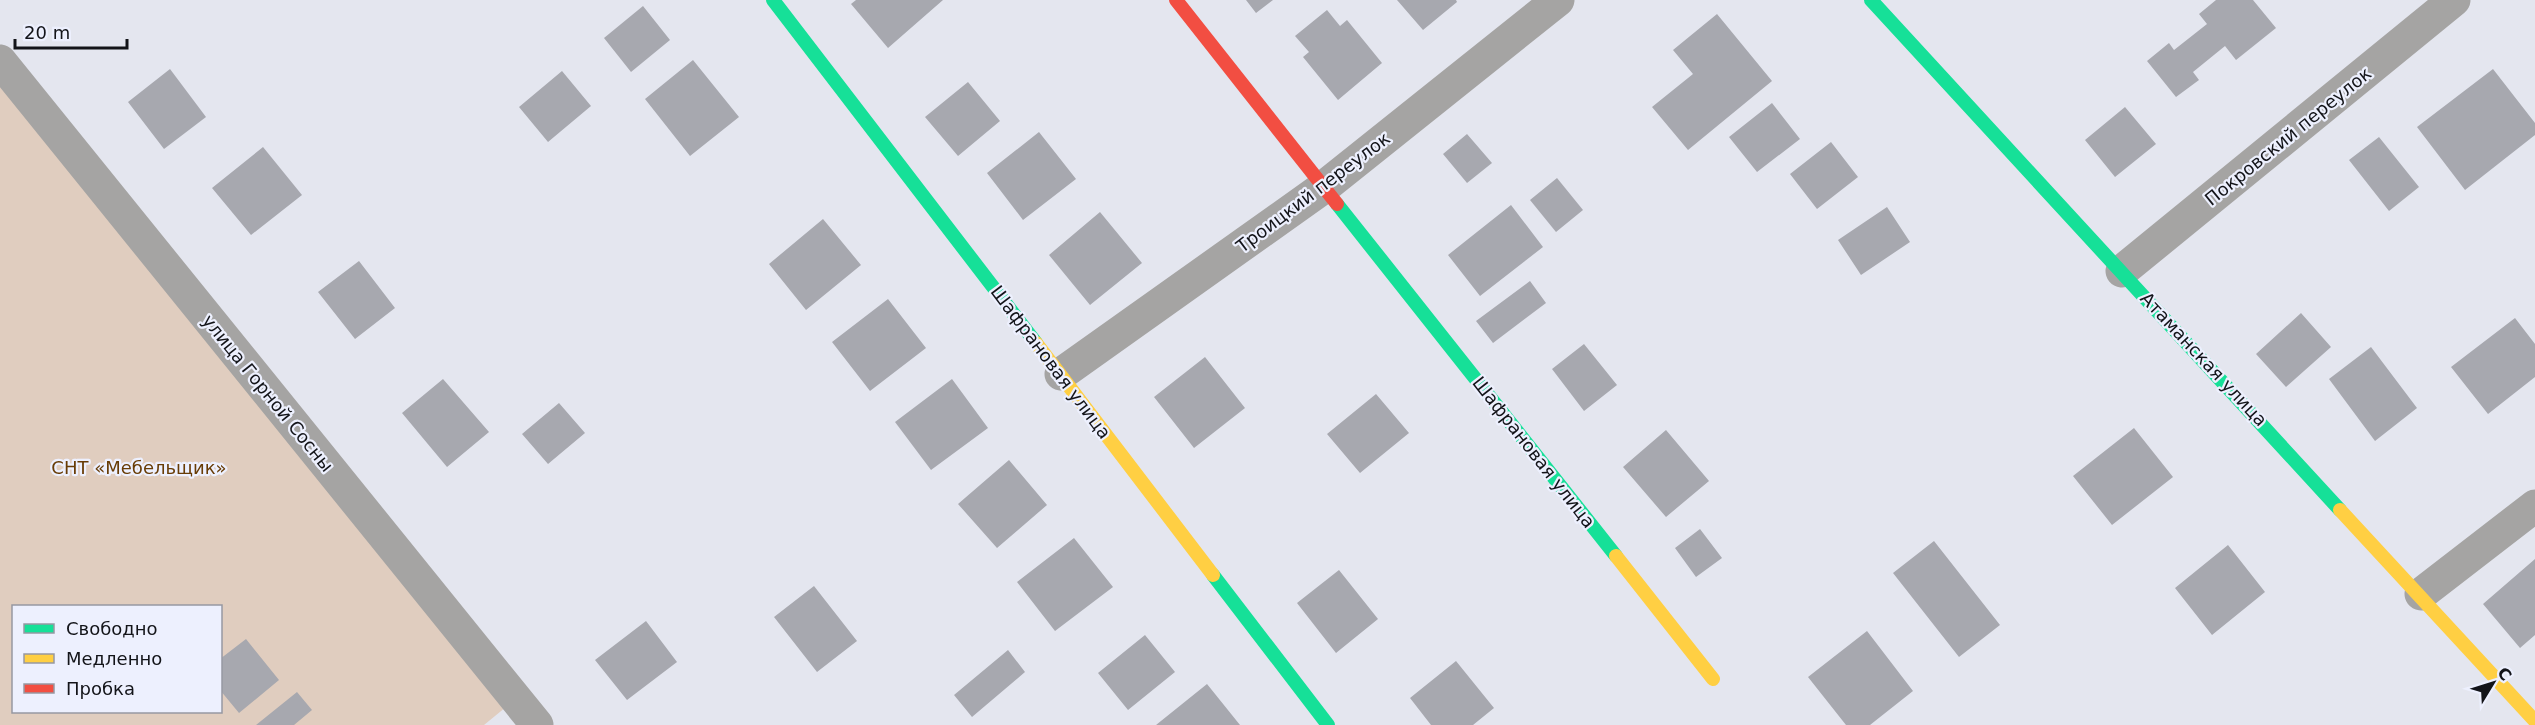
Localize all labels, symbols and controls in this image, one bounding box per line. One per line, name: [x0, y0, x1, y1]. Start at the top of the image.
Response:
scale bar: [15, 12, 128, 50]
text: 20 m: [24, 22, 70, 43]
street label: Покровский переулок: [2201, 62, 2375, 210]
street label: Троицкий переулок: [1231, 127, 1394, 257]
street label: Шафрановая улица: [987, 281, 1115, 443]
street label: Атаманская улица: [2136, 288, 2272, 430]
street label: улица Горной Сосны: [198, 310, 338, 476]
street label: Шафрановая улица: [1468, 372, 1600, 532]
park label: СНТ «Мебельщик»: [51, 457, 227, 478]
legend: [12, 605, 222, 713]
text: Свободно: [66, 618, 158, 639]
text: Медленно: [66, 648, 162, 669]
north arrow: [2463, 653, 2523, 713]
text: С: [2493, 664, 2516, 685]
text: Пробка: [66, 678, 135, 699]

